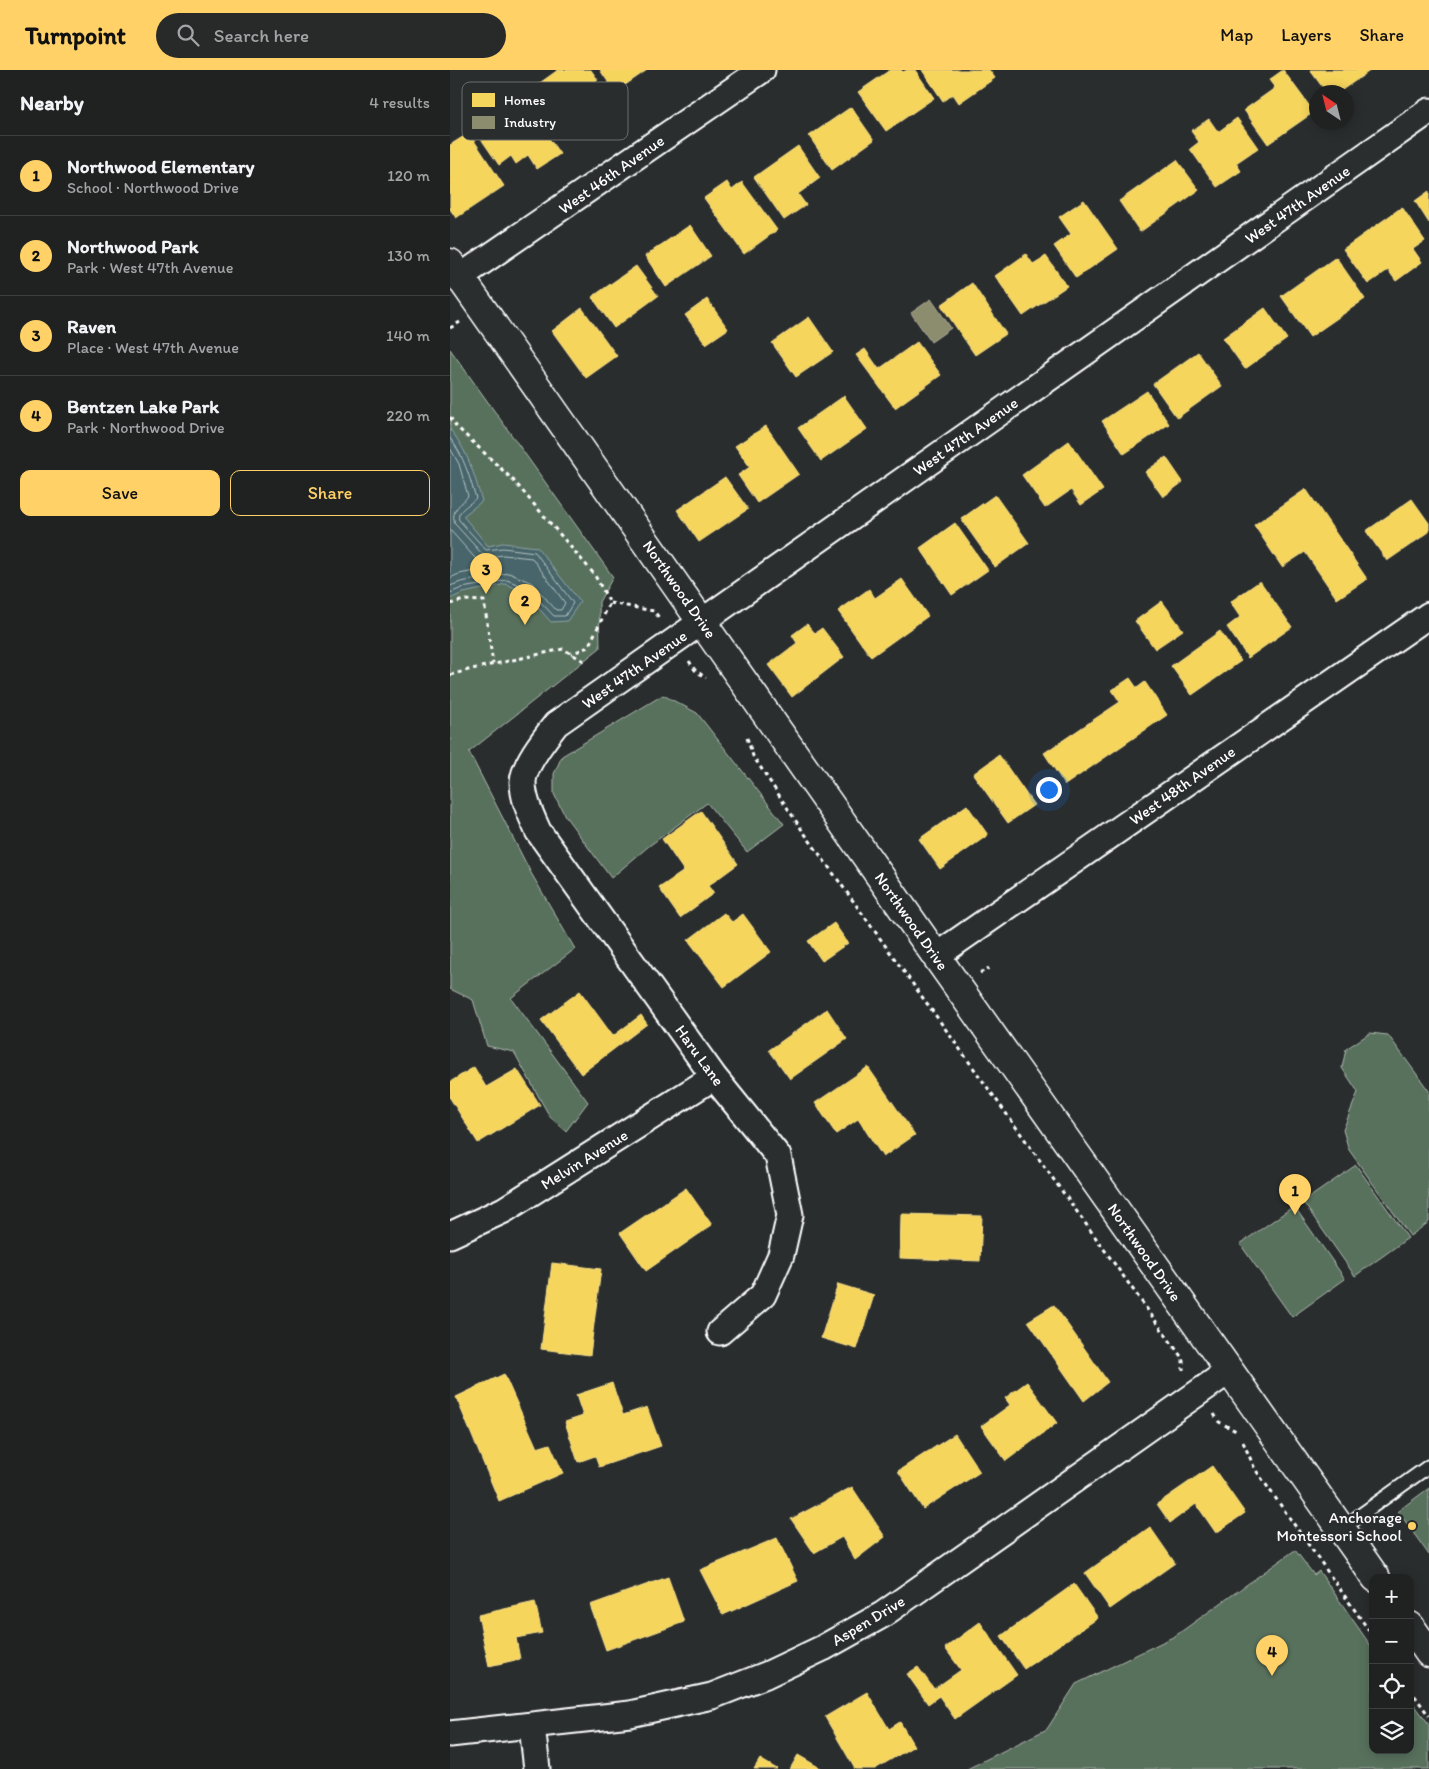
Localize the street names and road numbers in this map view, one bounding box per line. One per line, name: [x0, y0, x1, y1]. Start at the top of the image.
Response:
street label: West 46th Avenue: [555, 131, 668, 218]
street label: West 47th Avenue: [1241, 161, 1354, 248]
street label: West 47th Avenue: [909, 393, 1022, 480]
street label: Northwood Drive: [639, 537, 720, 642]
street label: West 47th Avenue: [578, 626, 691, 713]
street label: West 48th Avenue: [1126, 742, 1239, 829]
street label: Northwood Drive: [871, 869, 952, 974]
street label: Haru Lane: [671, 1021, 728, 1089]
street label: Melvin Avenue: [537, 1125, 631, 1194]
street label: Northwood Drive: [1104, 1200, 1185, 1305]
street label: Aspen Drive: [828, 1591, 908, 1650]

